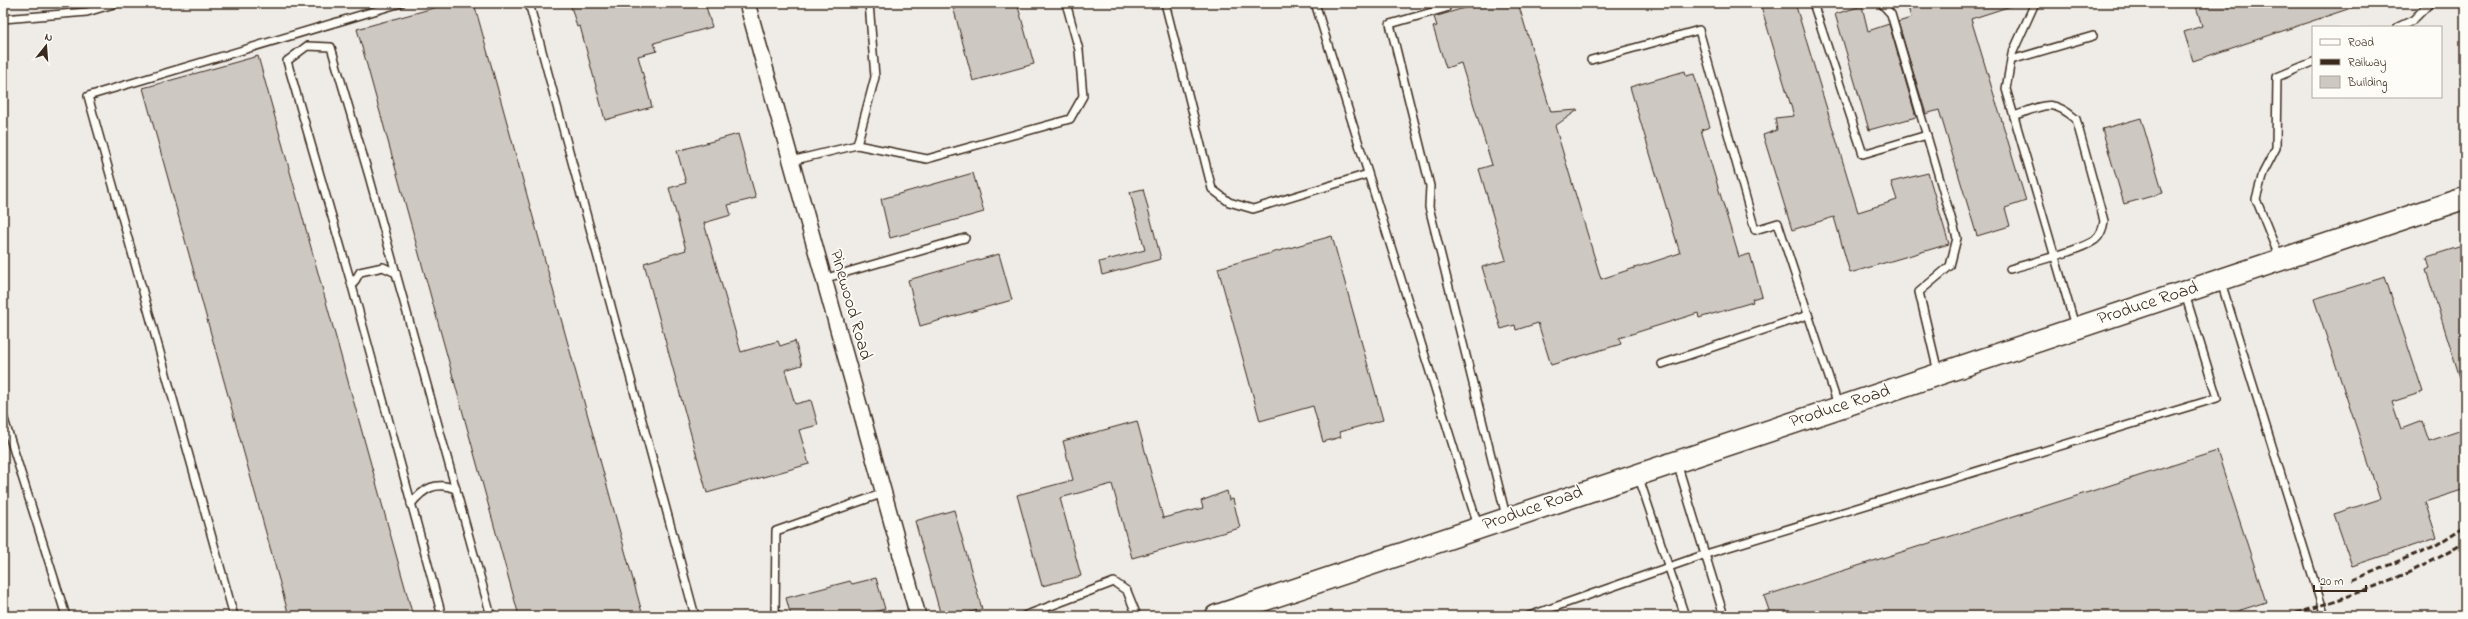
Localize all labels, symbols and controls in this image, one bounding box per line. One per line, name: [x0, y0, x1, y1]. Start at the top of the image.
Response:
north arrow: [26, 26, 66, 66]
legend: [2312, 26, 2442, 98]
text: N: [43, 29, 55, 46]
text: Road: [2348, 34, 2374, 52]
text: Railway: [2348, 54, 2387, 73]
text: Building: [2347, 74, 2387, 93]
street label: Pinewood Road: [822, 247, 878, 363]
street label: Produce Road: [2094, 276, 2202, 332]
street label: Produce Road: [1786, 379, 1894, 435]
street label: Produce Road: [1479, 480, 1587, 538]
scale bar: [2314, 567, 2366, 593]
text: 20 m: [2320, 573, 2343, 591]

